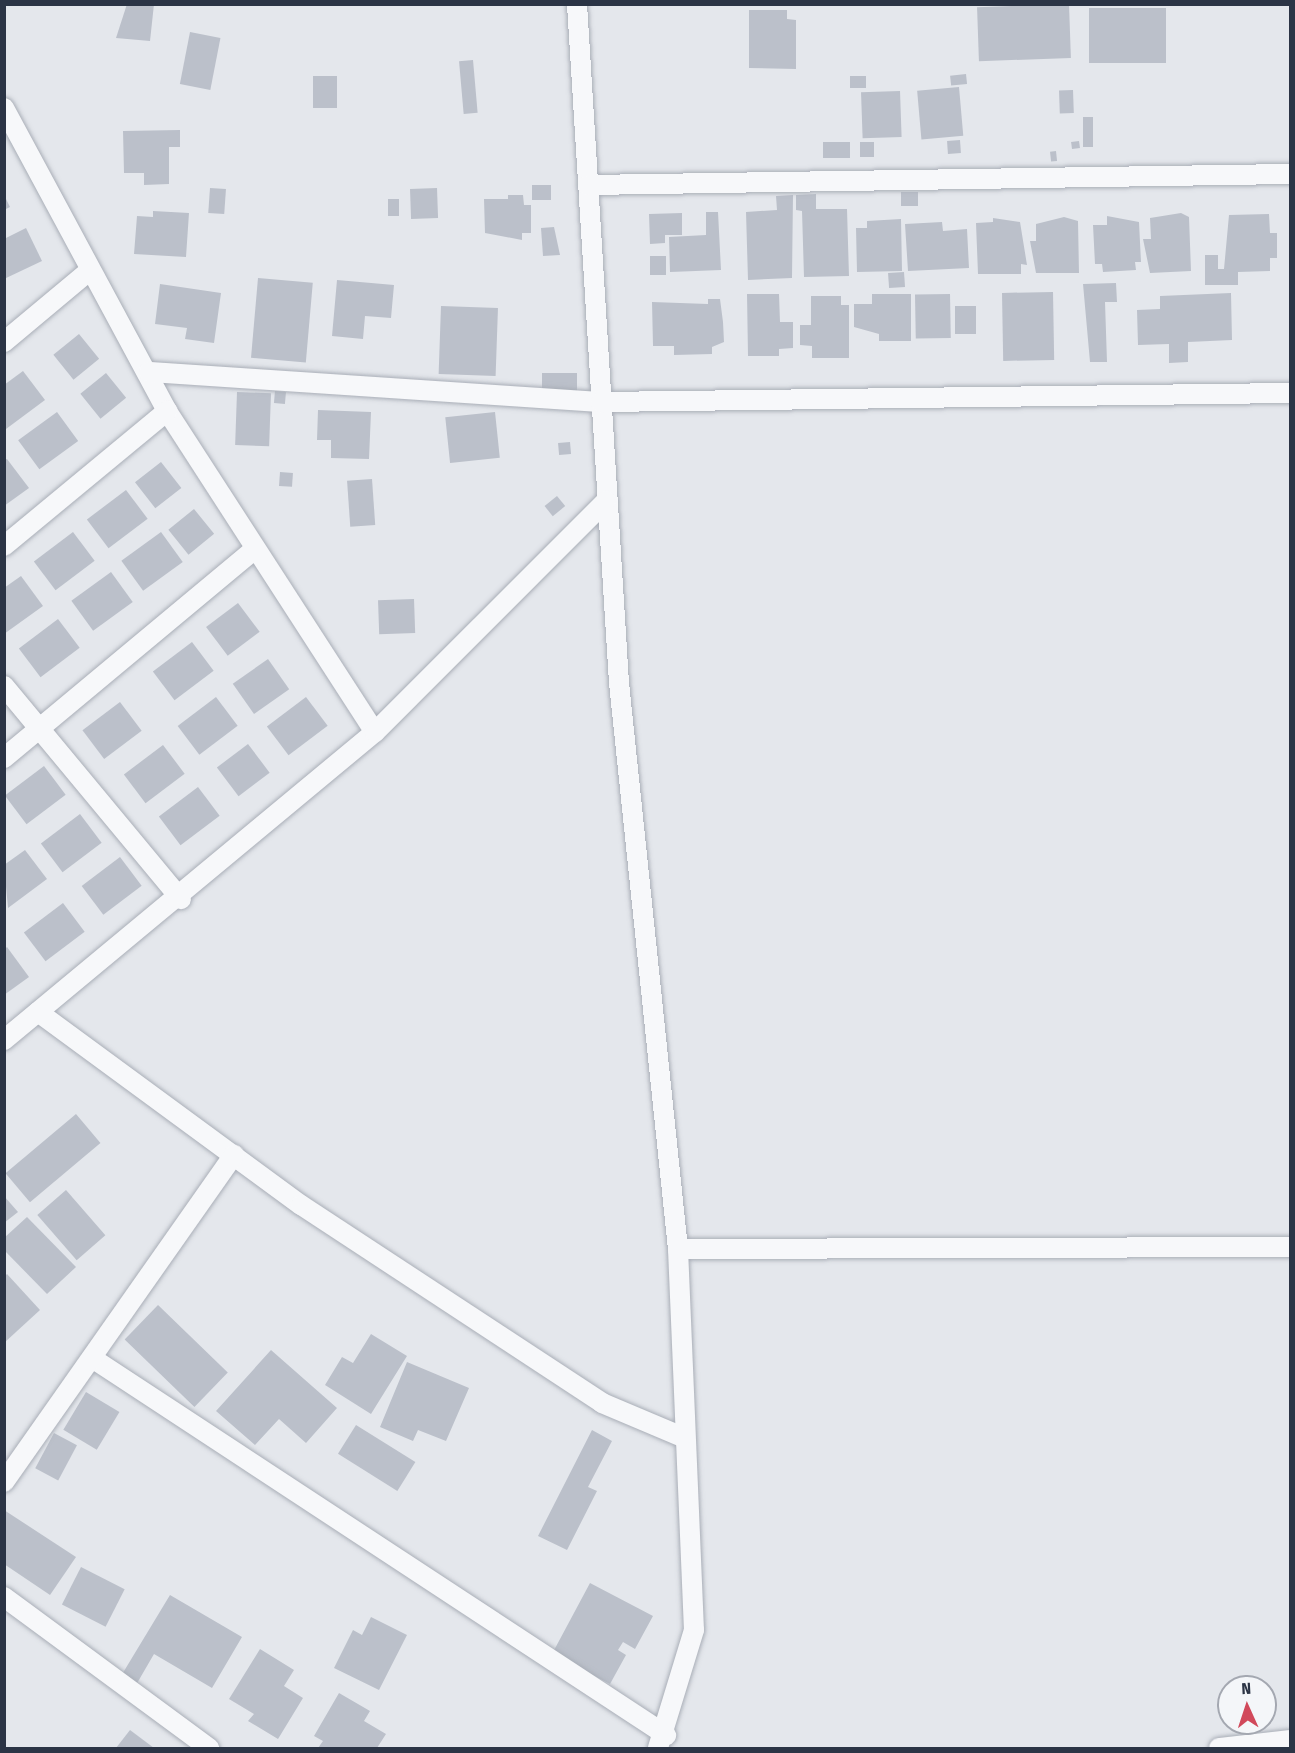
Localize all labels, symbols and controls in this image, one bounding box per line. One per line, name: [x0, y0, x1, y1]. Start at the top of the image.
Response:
north arrow: [1217, 1675, 1277, 1735]
text: N: [1241, 1679, 1251, 1698]

